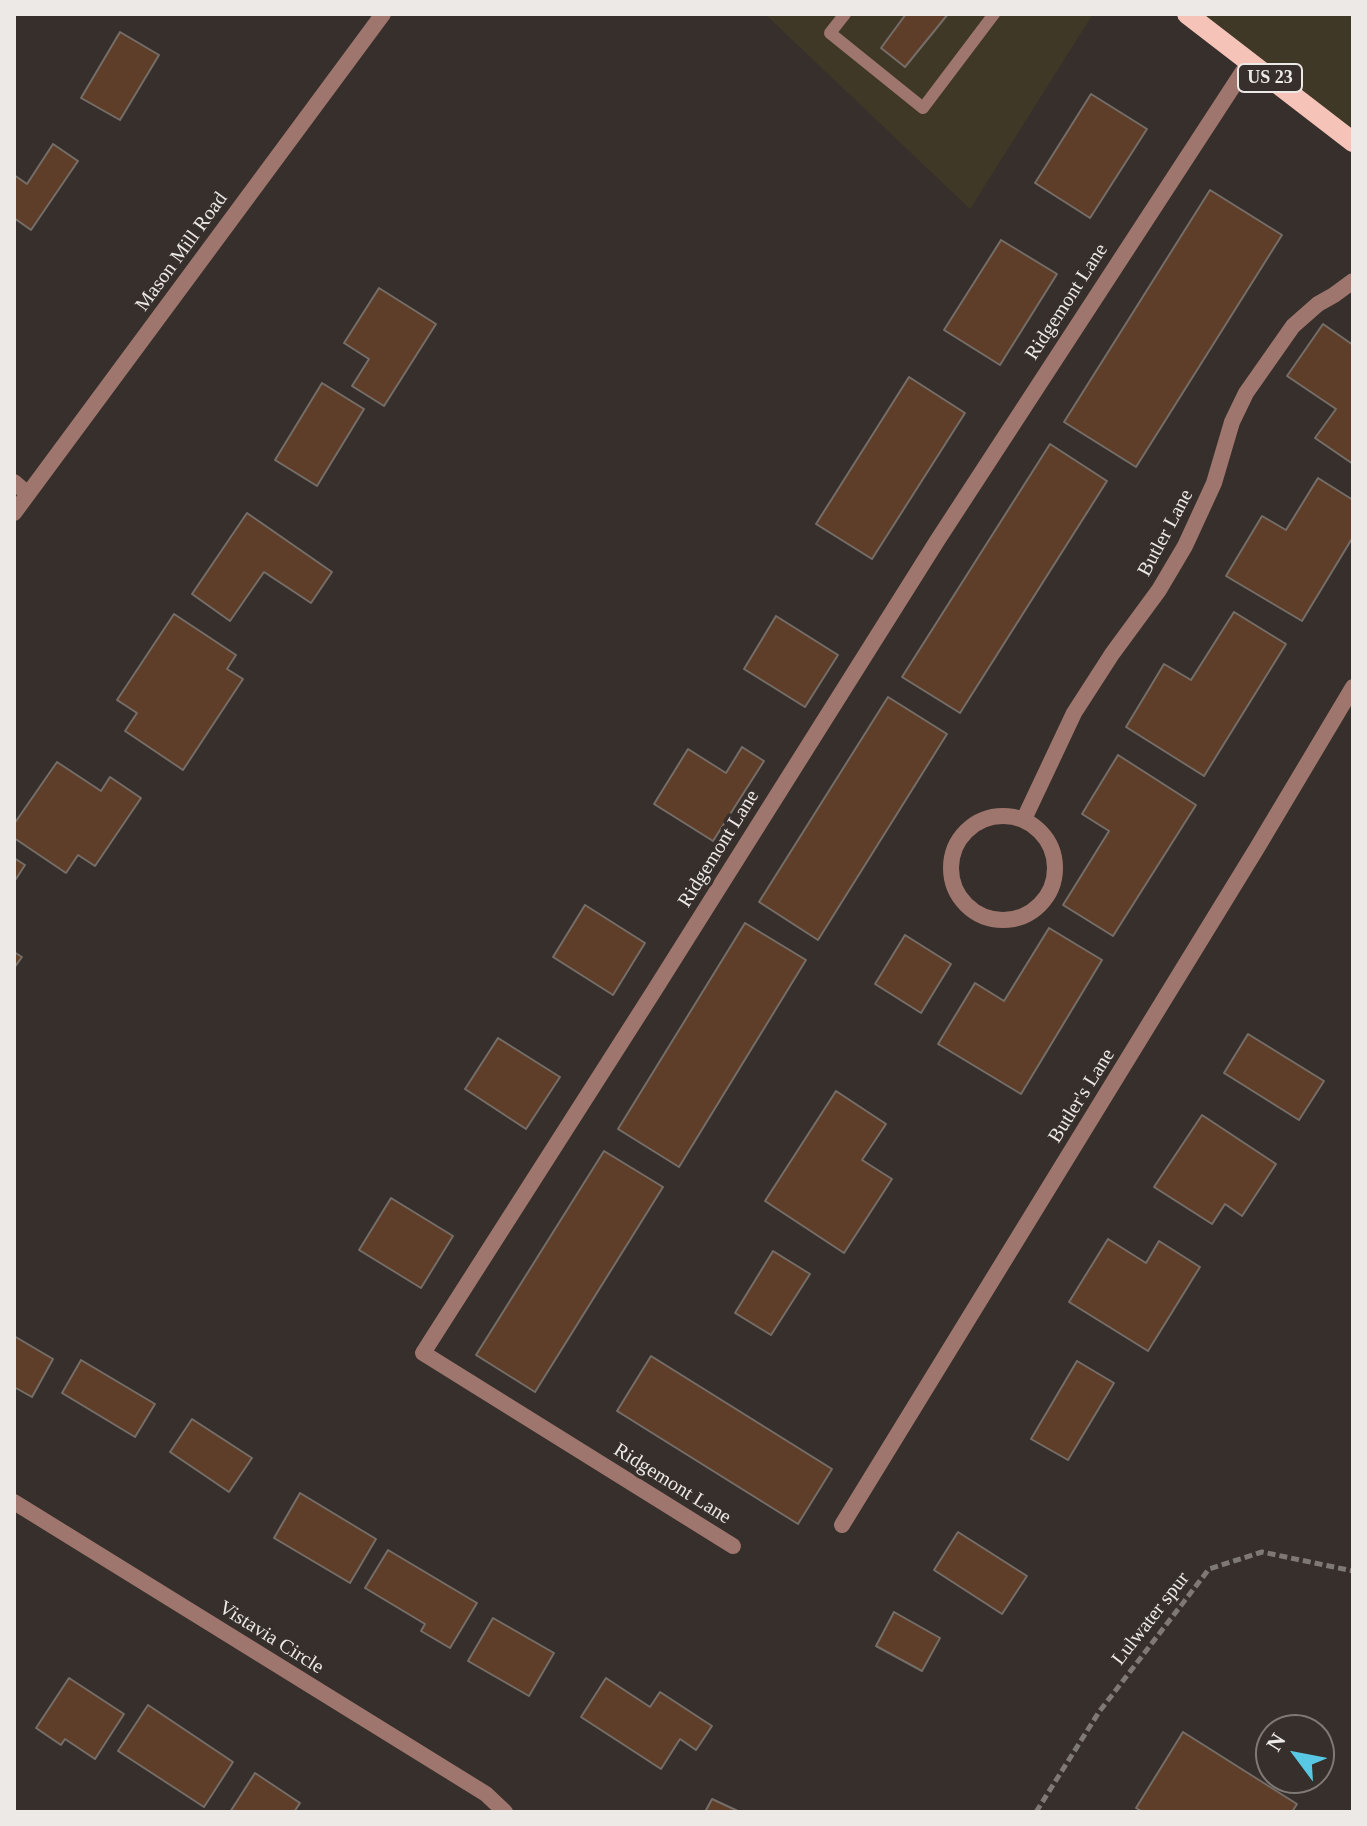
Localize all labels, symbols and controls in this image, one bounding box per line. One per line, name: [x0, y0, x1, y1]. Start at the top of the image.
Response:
road number: US 23: [1238, 64, 1302, 92]
street label: Mason Mill Road: [131, 188, 233, 316]
street label: Ridgemont Lane: [1020, 239, 1114, 365]
street label: Butler Lane: [1133, 485, 1199, 581]
street label: Ridgemont Lane: [673, 786, 765, 912]
street label: Butler's Lane: [1044, 1045, 1120, 1147]
street label: Ridgemont Lane: [609, 1438, 735, 1530]
street label: Lulwater spur: [1107, 1568, 1195, 1670]
street label: Vistavia Circle: [214, 1596, 328, 1680]
north arrow: [1255, 1714, 1335, 1794]
text: N: [1261, 1729, 1291, 1755]

